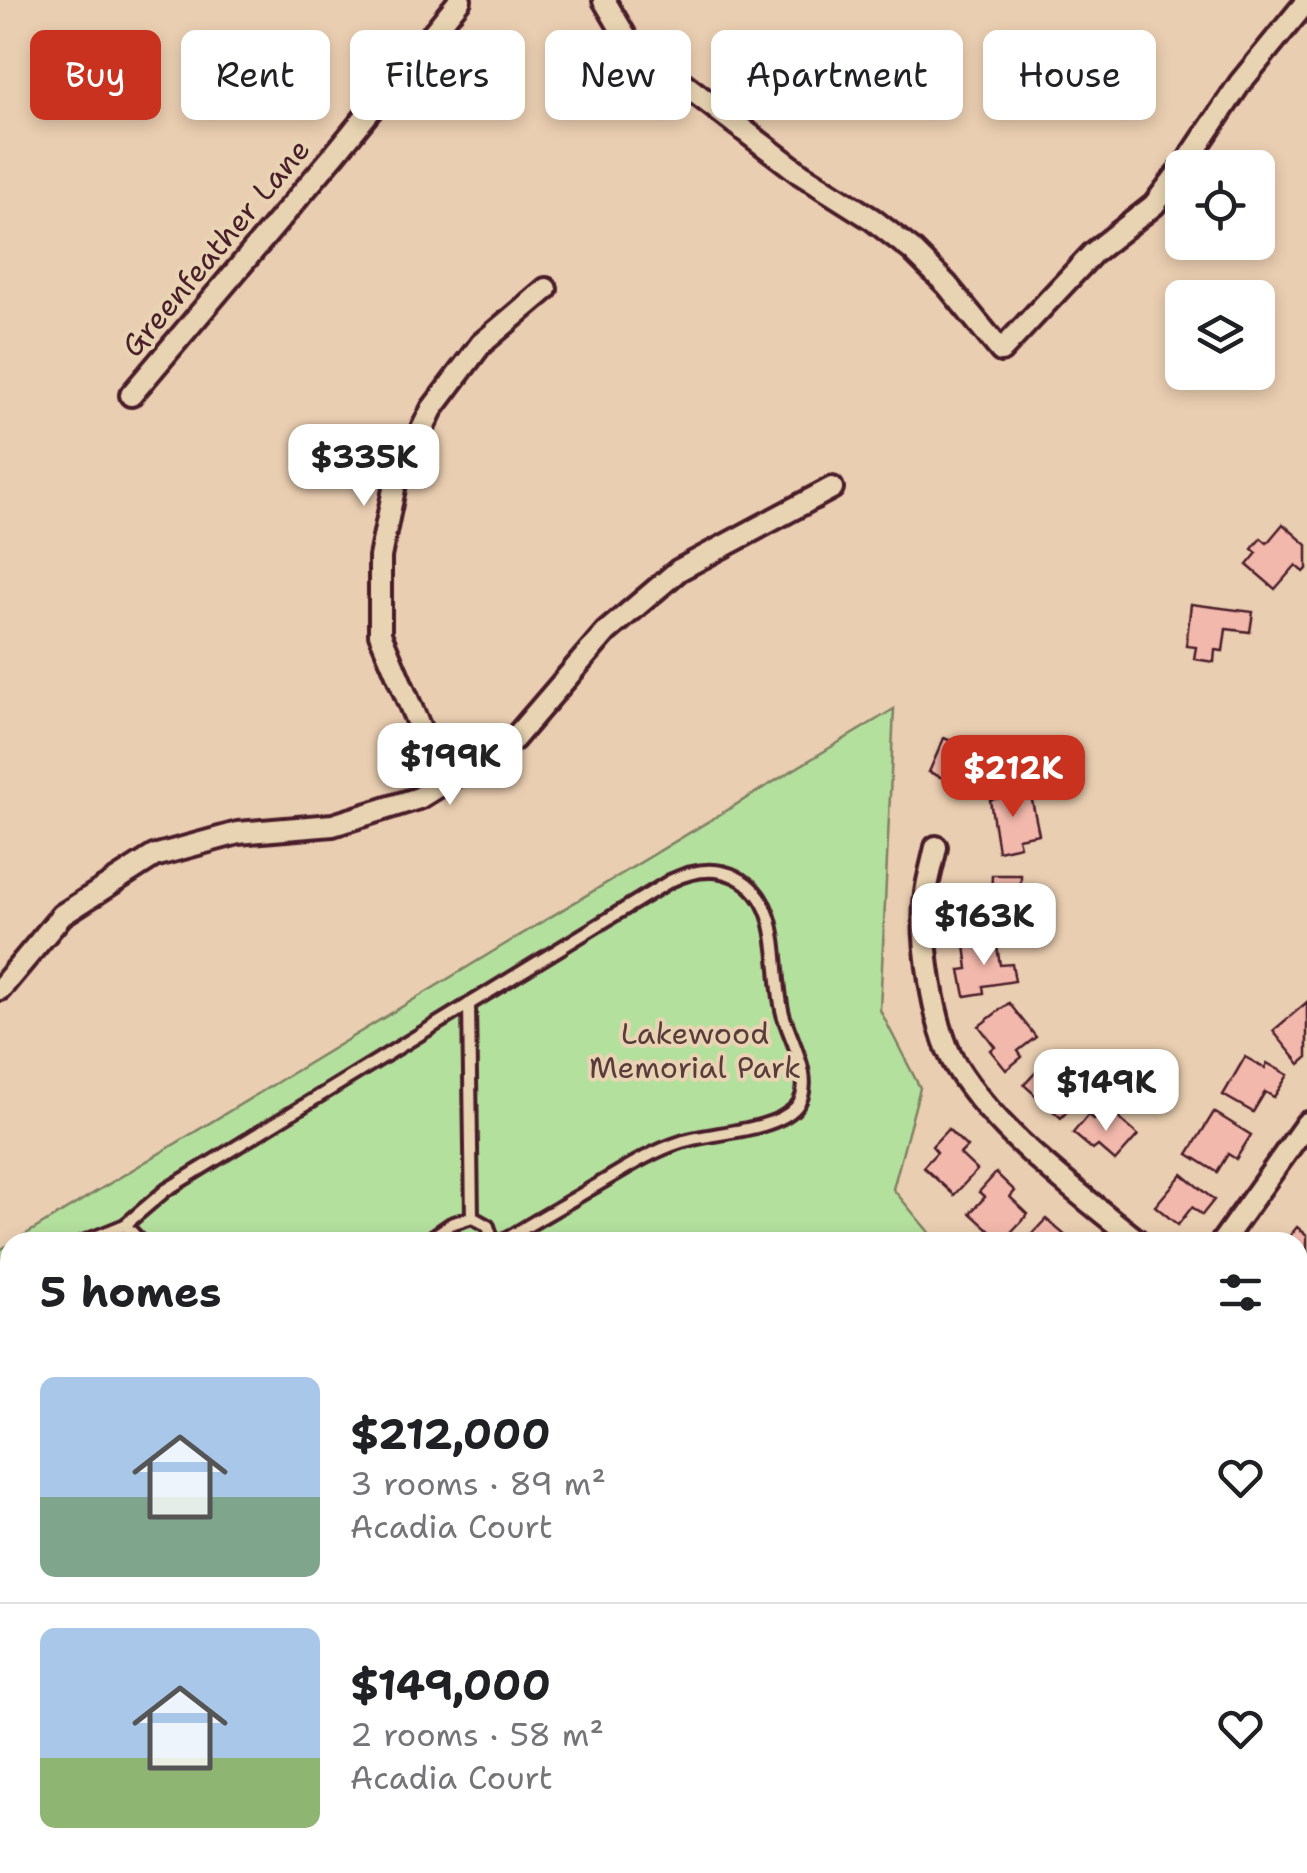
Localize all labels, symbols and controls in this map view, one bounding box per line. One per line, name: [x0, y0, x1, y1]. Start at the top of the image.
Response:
chip: Buy: [30, 30, 161, 120]
chip: Rent: [181, 30, 330, 120]
chip: Filters: [350, 30, 525, 120]
chip: New: [545, 30, 691, 120]
chip: Apartment: [711, 30, 963, 120]
chip: House: [983, 30, 1156, 120]
street label: Greenfeather Lane: [112, 130, 319, 366]
map controls: [1165, 150, 1275, 390]
button: locate: [1165, 150, 1275, 260]
button: layers: [1165, 280, 1275, 390]
pin: $335K: [294, 424, 434, 509]
text: $335K: [310, 435, 418, 478]
pin: $199K: [380, 723, 520, 808]
text: $199K: [399, 734, 501, 777]
pin: $212K: [943, 735, 1083, 820]
text: $212K: [963, 746, 1063, 789]
pin: $163K: [914, 883, 1054, 968]
text: $163K: [934, 894, 1034, 937]
park label: Lakewood Memorial Park: [589, 1013, 801, 1088]
pin: $149K: [1036, 1049, 1176, 1134]
text: $149K: [1056, 1060, 1156, 1103]
text: 5 homes: [40, 1264, 221, 1320]
icon: filters: [1213, 1265, 1268, 1320]
text: $212,000: [350, 1406, 551, 1462]
icon: home: [120, 1417, 240, 1537]
icon: heart: [1213, 1450, 1268, 1505]
text: 3 rooms · 89 m²: [350, 1462, 606, 1505]
text: Acadia Court: [350, 1505, 553, 1548]
text: $149,000: [350, 1657, 551, 1713]
icon: home: [120, 1668, 240, 1788]
icon: heart: [1213, 1701, 1268, 1756]
text: 2 rooms · 58 m²: [350, 1713, 604, 1756]
text: Acadia Court: [350, 1756, 553, 1799]

